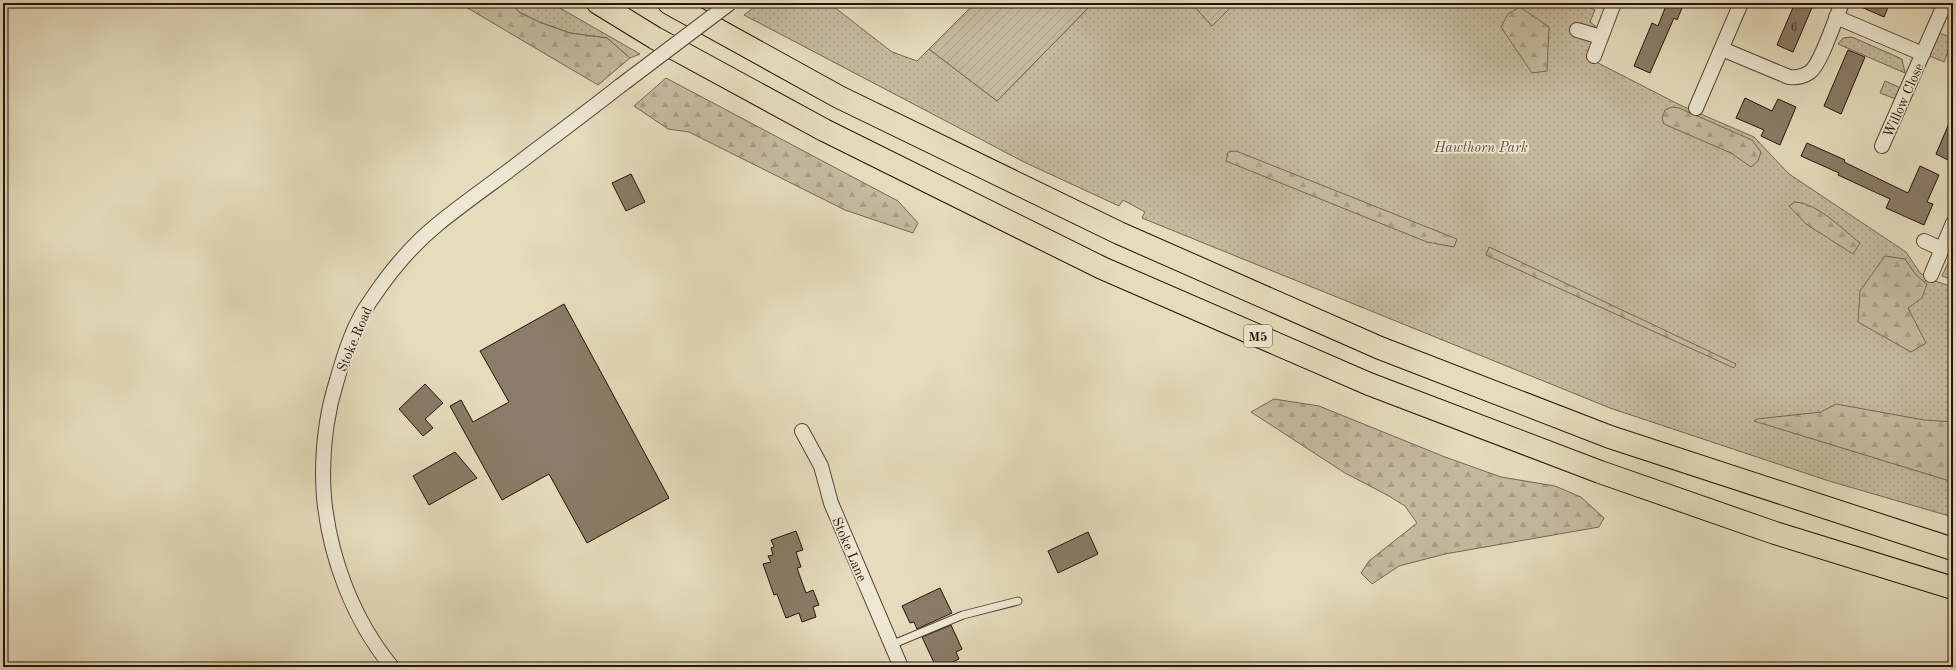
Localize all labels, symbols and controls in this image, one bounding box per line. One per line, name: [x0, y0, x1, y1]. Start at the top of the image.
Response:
house number: 6: [1791, 22, 1798, 34]
street label: Willow Close: [1881, 61, 1927, 140]
park label: Hawthorn Park: [1433, 141, 1528, 155]
street label: Stoke Road: [335, 305, 375, 374]
road number: M5: [1244, 325, 1272, 347]
street label: Stoke Lane: [829, 515, 869, 584]

